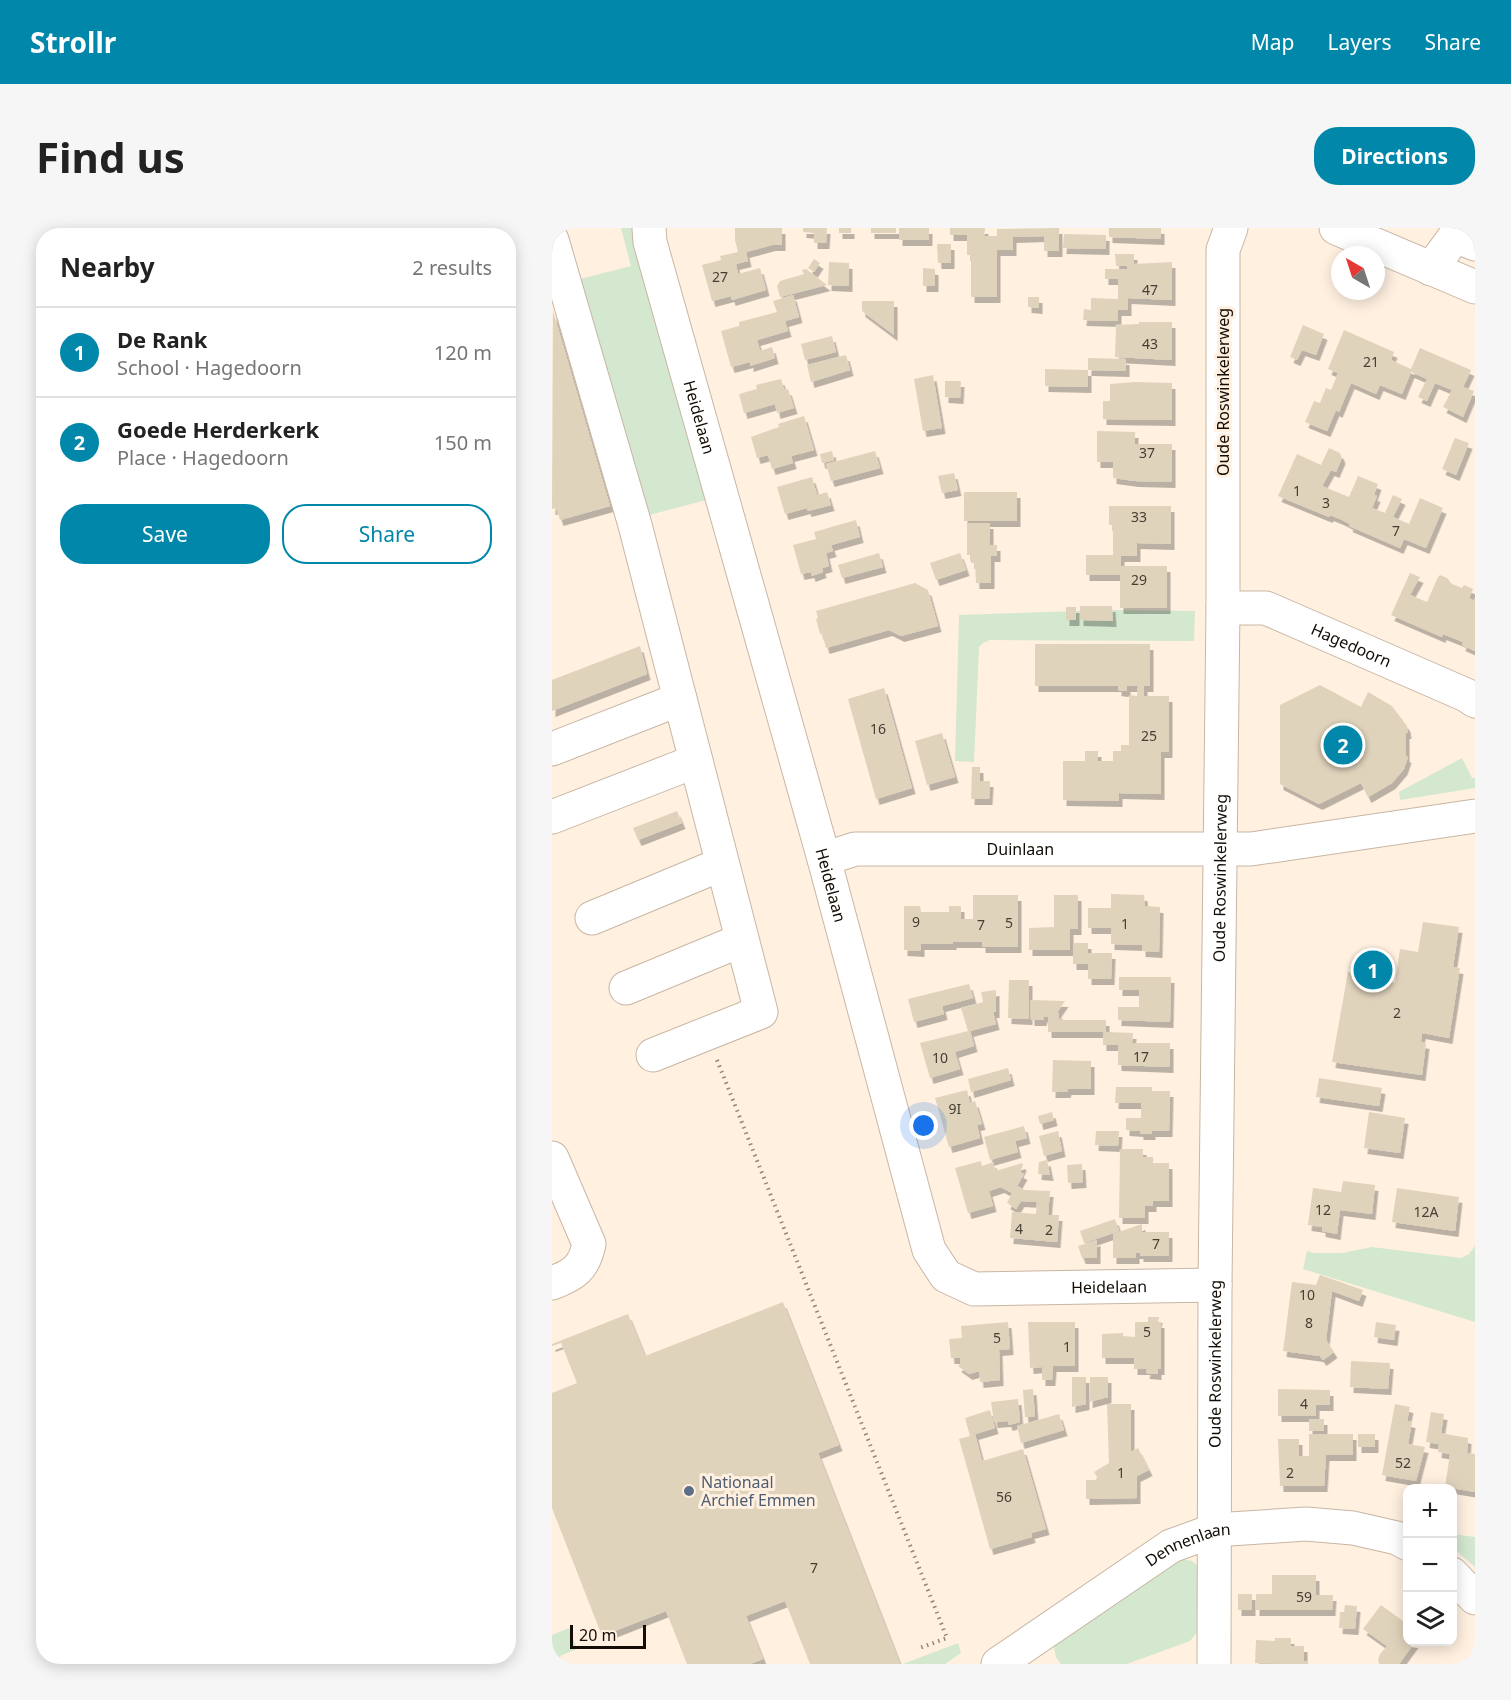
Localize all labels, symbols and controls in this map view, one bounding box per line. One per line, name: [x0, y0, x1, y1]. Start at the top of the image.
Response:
text: Strollr: [30, 23, 116, 61]
text: Map: [1251, 28, 1295, 56]
text: Layers: [1328, 28, 1392, 56]
text: Share: [1425, 28, 1481, 56]
button: Directions: [1314, 127, 1475, 185]
text: Find us: [36, 128, 185, 185]
north arrow: [1331, 246, 1385, 300]
text: Nearby: [60, 249, 155, 285]
text: 2 results: [412, 254, 492, 281]
house number: 27: [712, 267, 728, 286]
house number: 47: [1142, 280, 1158, 299]
street label: Oude Roswinkelerweg: [1212, 308, 1234, 476]
text: De Rank: [117, 324, 208, 354]
house number: 43: [1142, 334, 1158, 353]
text: 1: [74, 339, 85, 366]
text: 120 m: [434, 339, 492, 366]
house number: 21: [1363, 352, 1379, 371]
text: School · Hagedoorn: [117, 354, 302, 381]
street label: Heidelaan: [679, 378, 720, 457]
text: Goede Herderkerk: [117, 414, 319, 444]
text: 2: [74, 429, 85, 456]
text: 150 m: [434, 429, 492, 456]
house number: 37: [1139, 443, 1155, 462]
text: Place · Hagedoorn: [117, 444, 289, 471]
house number: 1: [1293, 481, 1301, 500]
house number: 3: [1322, 493, 1330, 512]
button: Save: [60, 504, 270, 564]
button: Share: [282, 504, 492, 564]
house number: 33: [1131, 507, 1147, 526]
house number: 7: [1392, 521, 1400, 540]
house number: 29: [1131, 570, 1147, 589]
street label: Hagedoorn: [1308, 618, 1395, 672]
house number: 16: [870, 719, 886, 738]
pin: 2: [1324, 722, 1362, 768]
house number: 25: [1141, 726, 1157, 745]
street label: Oude Roswinkelerweg: [1208, 794, 1232, 962]
street label: Duinlaan: [987, 838, 1054, 860]
street label: Heidelaan: [810, 845, 851, 924]
house number: 9: [912, 912, 920, 931]
house number: 5: [1005, 913, 1013, 932]
house number: 1: [1121, 914, 1129, 933]
house number: 7: [977, 915, 985, 934]
pin: 1: [1354, 948, 1392, 992]
house number: 2: [1393, 1003, 1401, 1022]
house number: 17: [1133, 1047, 1149, 1066]
house number: 10: [932, 1048, 948, 1067]
house number: 9I: [949, 1099, 962, 1118]
your location: [909, 1111, 938, 1140]
house number: 12: [1315, 1200, 1331, 1219]
house number: 12A: [1414, 1202, 1439, 1221]
house number: 4: [1015, 1219, 1023, 1238]
house number: 2: [1045, 1220, 1053, 1239]
house number: 7: [1152, 1234, 1160, 1253]
street label: Heidelaan: [1071, 1275, 1147, 1298]
street label: Oude Roswinkelerweg: [1204, 1280, 1226, 1448]
house number: 10: [1299, 1285, 1315, 1304]
house number: 8: [1305, 1313, 1313, 1332]
house number: 5: [1143, 1322, 1151, 1341]
house number: 5: [993, 1328, 1001, 1347]
house number: 1: [1063, 1337, 1071, 1356]
house number: 4: [1300, 1394, 1308, 1413]
house number: 52: [1395, 1453, 1411, 1472]
house number: 1: [1117, 1463, 1125, 1482]
house number: 2: [1286, 1463, 1294, 1482]
place label: Nationaal Archief Emmen: [701, 1471, 816, 1511]
marker: Nationaal Archief Emmen: [682, 1484, 696, 1498]
map controls: [1403, 1484, 1457, 1646]
button: +: [1403, 1484, 1457, 1538]
house number: 56: [996, 1487, 1012, 1506]
street label: Dennenlaan: [1141, 1518, 1231, 1571]
button: −: [1403, 1538, 1457, 1592]
house number: 7: [810, 1558, 818, 1577]
house number: 59: [1296, 1587, 1312, 1606]
button: layers: [1403, 1592, 1457, 1646]
scale bar: [570, 1622, 646, 1650]
text: 20 m: [579, 1624, 616, 1646]

